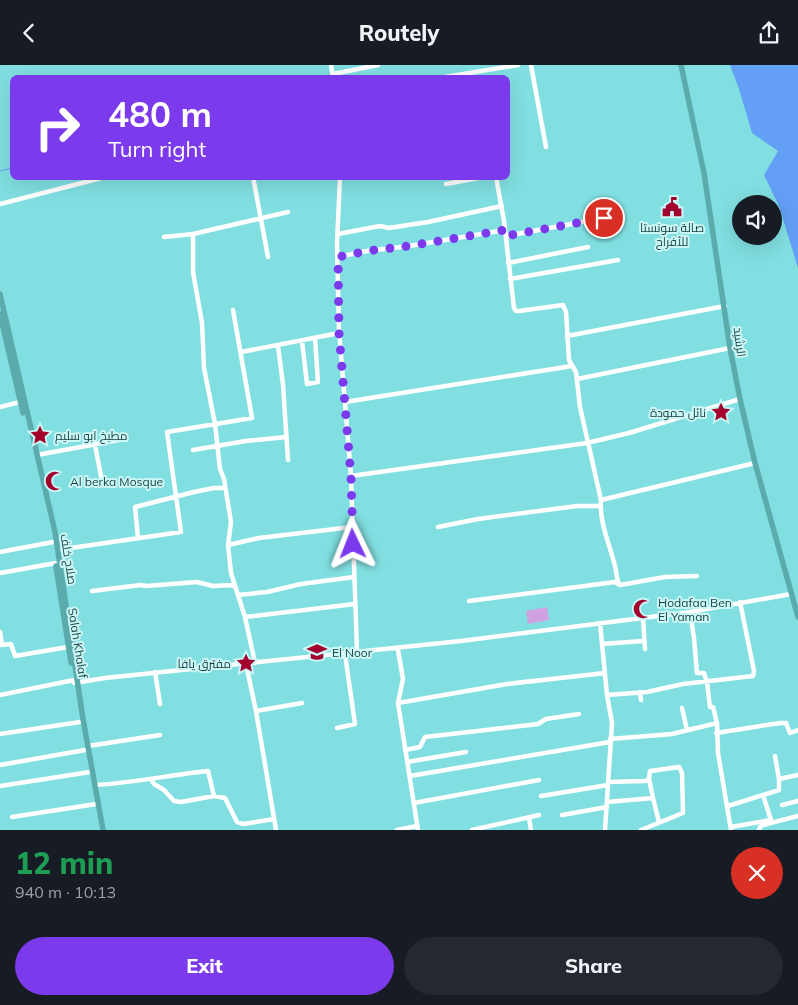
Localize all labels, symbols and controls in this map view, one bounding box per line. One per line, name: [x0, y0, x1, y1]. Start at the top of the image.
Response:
icon: back: [15, 19, 43, 47]
text: Routely: [359, 19, 439, 47]
icon: share: [755, 19, 783, 47]
text: 480 m: [108, 92, 212, 136]
icon: right: [25, 95, 90, 160]
text: Turn right: [108, 135, 206, 163]
map controls: [732, 195, 782, 245]
button: sound: [732, 195, 782, 245]
public building icon: صالة سونستا للأفراح: [661, 196, 683, 218]
pin: [583, 197, 625, 239]
icon: arrive: [590, 204, 618, 232]
place label: صالة سونستا للأفراح: [640, 220, 704, 250]
street label: الرشيد: [730, 326, 750, 358]
place icon: نائل حمودة: [710, 401, 732, 423]
place label: نائل حمودة: [650, 405, 706, 420]
place icon: مطبخ ابو سليم: [29, 424, 51, 446]
place label: مطبخ ابو سليم: [55, 428, 127, 444]
mosque icon: Al berka Mosque: [44, 470, 66, 492]
place label: Al berka Mosque: [70, 474, 163, 489]
position arrow: [326, 517, 378, 569]
street label: صلاح خلف: [57, 533, 80, 586]
place label: Hodafaa Ben El Yaman: [658, 595, 732, 624]
mosque icon: Hodafaa Ben El Yaman: [632, 598, 654, 620]
street label: Salah Khalaf: [65, 607, 91, 680]
school or university icon: El Noor: [306, 641, 328, 663]
place label: El Noor: [332, 645, 373, 660]
place icon: مفترق يافا: [235, 652, 257, 674]
place label: مفترق يافا: [177, 656, 231, 671]
text: 12 min: [15, 844, 113, 882]
button: close: [731, 847, 783, 899]
text: 940 m · 10:13: [15, 882, 116, 902]
button: Exit: [15, 937, 394, 995]
button: Share: [404, 937, 783, 995]

